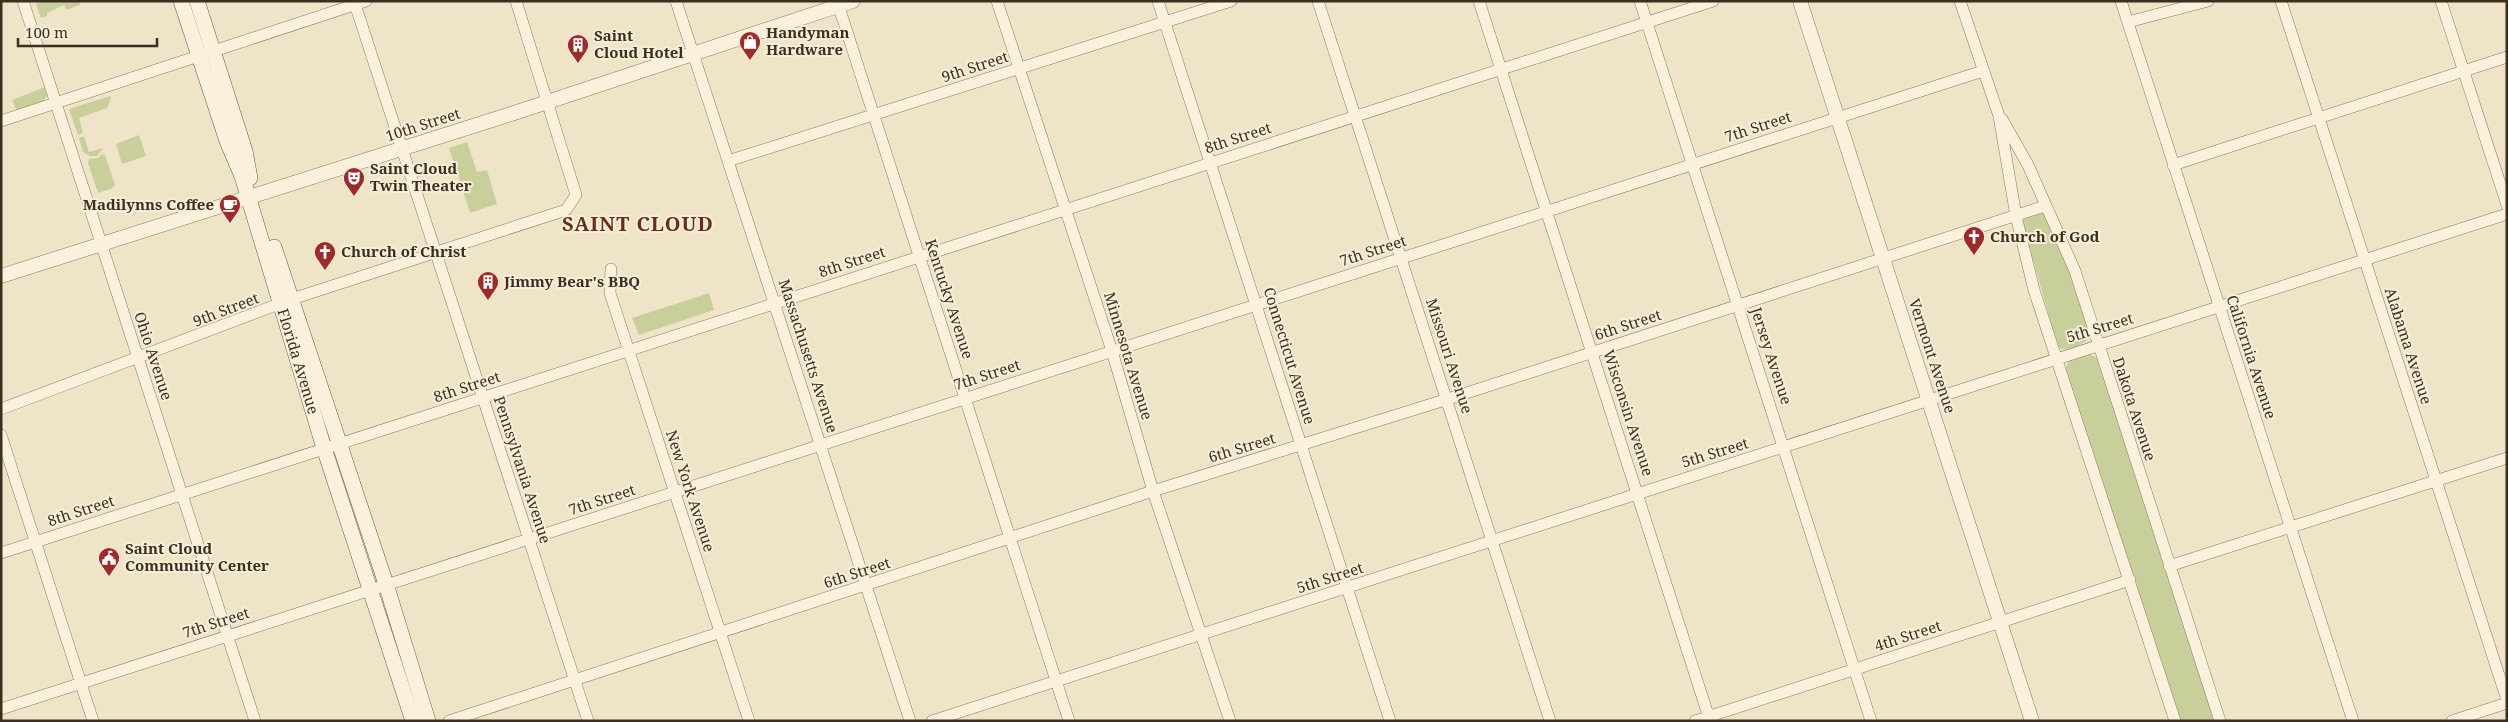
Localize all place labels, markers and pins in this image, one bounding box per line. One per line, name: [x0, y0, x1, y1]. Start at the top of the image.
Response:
place label: Handyman Hardware: [766, 22, 850, 59]
place label: Saint Cloud Hotel: [594, 25, 684, 62]
shop icon: Handyman Hardware: [738, 30, 762, 61]
building icon: Saint Cloud Hotel: [566, 33, 590, 64]
place label: Saint Cloud Twin Theater: [370, 158, 472, 195]
theatre icon: Saint Cloud Twin Theater: [342, 166, 366, 197]
cafe icon: Madilynns Coffee: [218, 193, 242, 224]
place label: Madilynns Coffee: [83, 194, 214, 214]
church icon: Church of God: [1962, 225, 1986, 256]
place label: Church of God: [1990, 226, 2100, 246]
church icon: Church of Christ: [313, 240, 337, 271]
place label: Church of Christ: [341, 241, 466, 261]
building icon: Jimmy Bear's BBQ: [476, 270, 500, 301]
place label: Jimmy Bear's BBQ: [503, 271, 640, 291]
place label: Saint Cloud Community Center: [125, 538, 269, 575]
public building icon: Saint Cloud Community Center: [97, 546, 121, 577]

